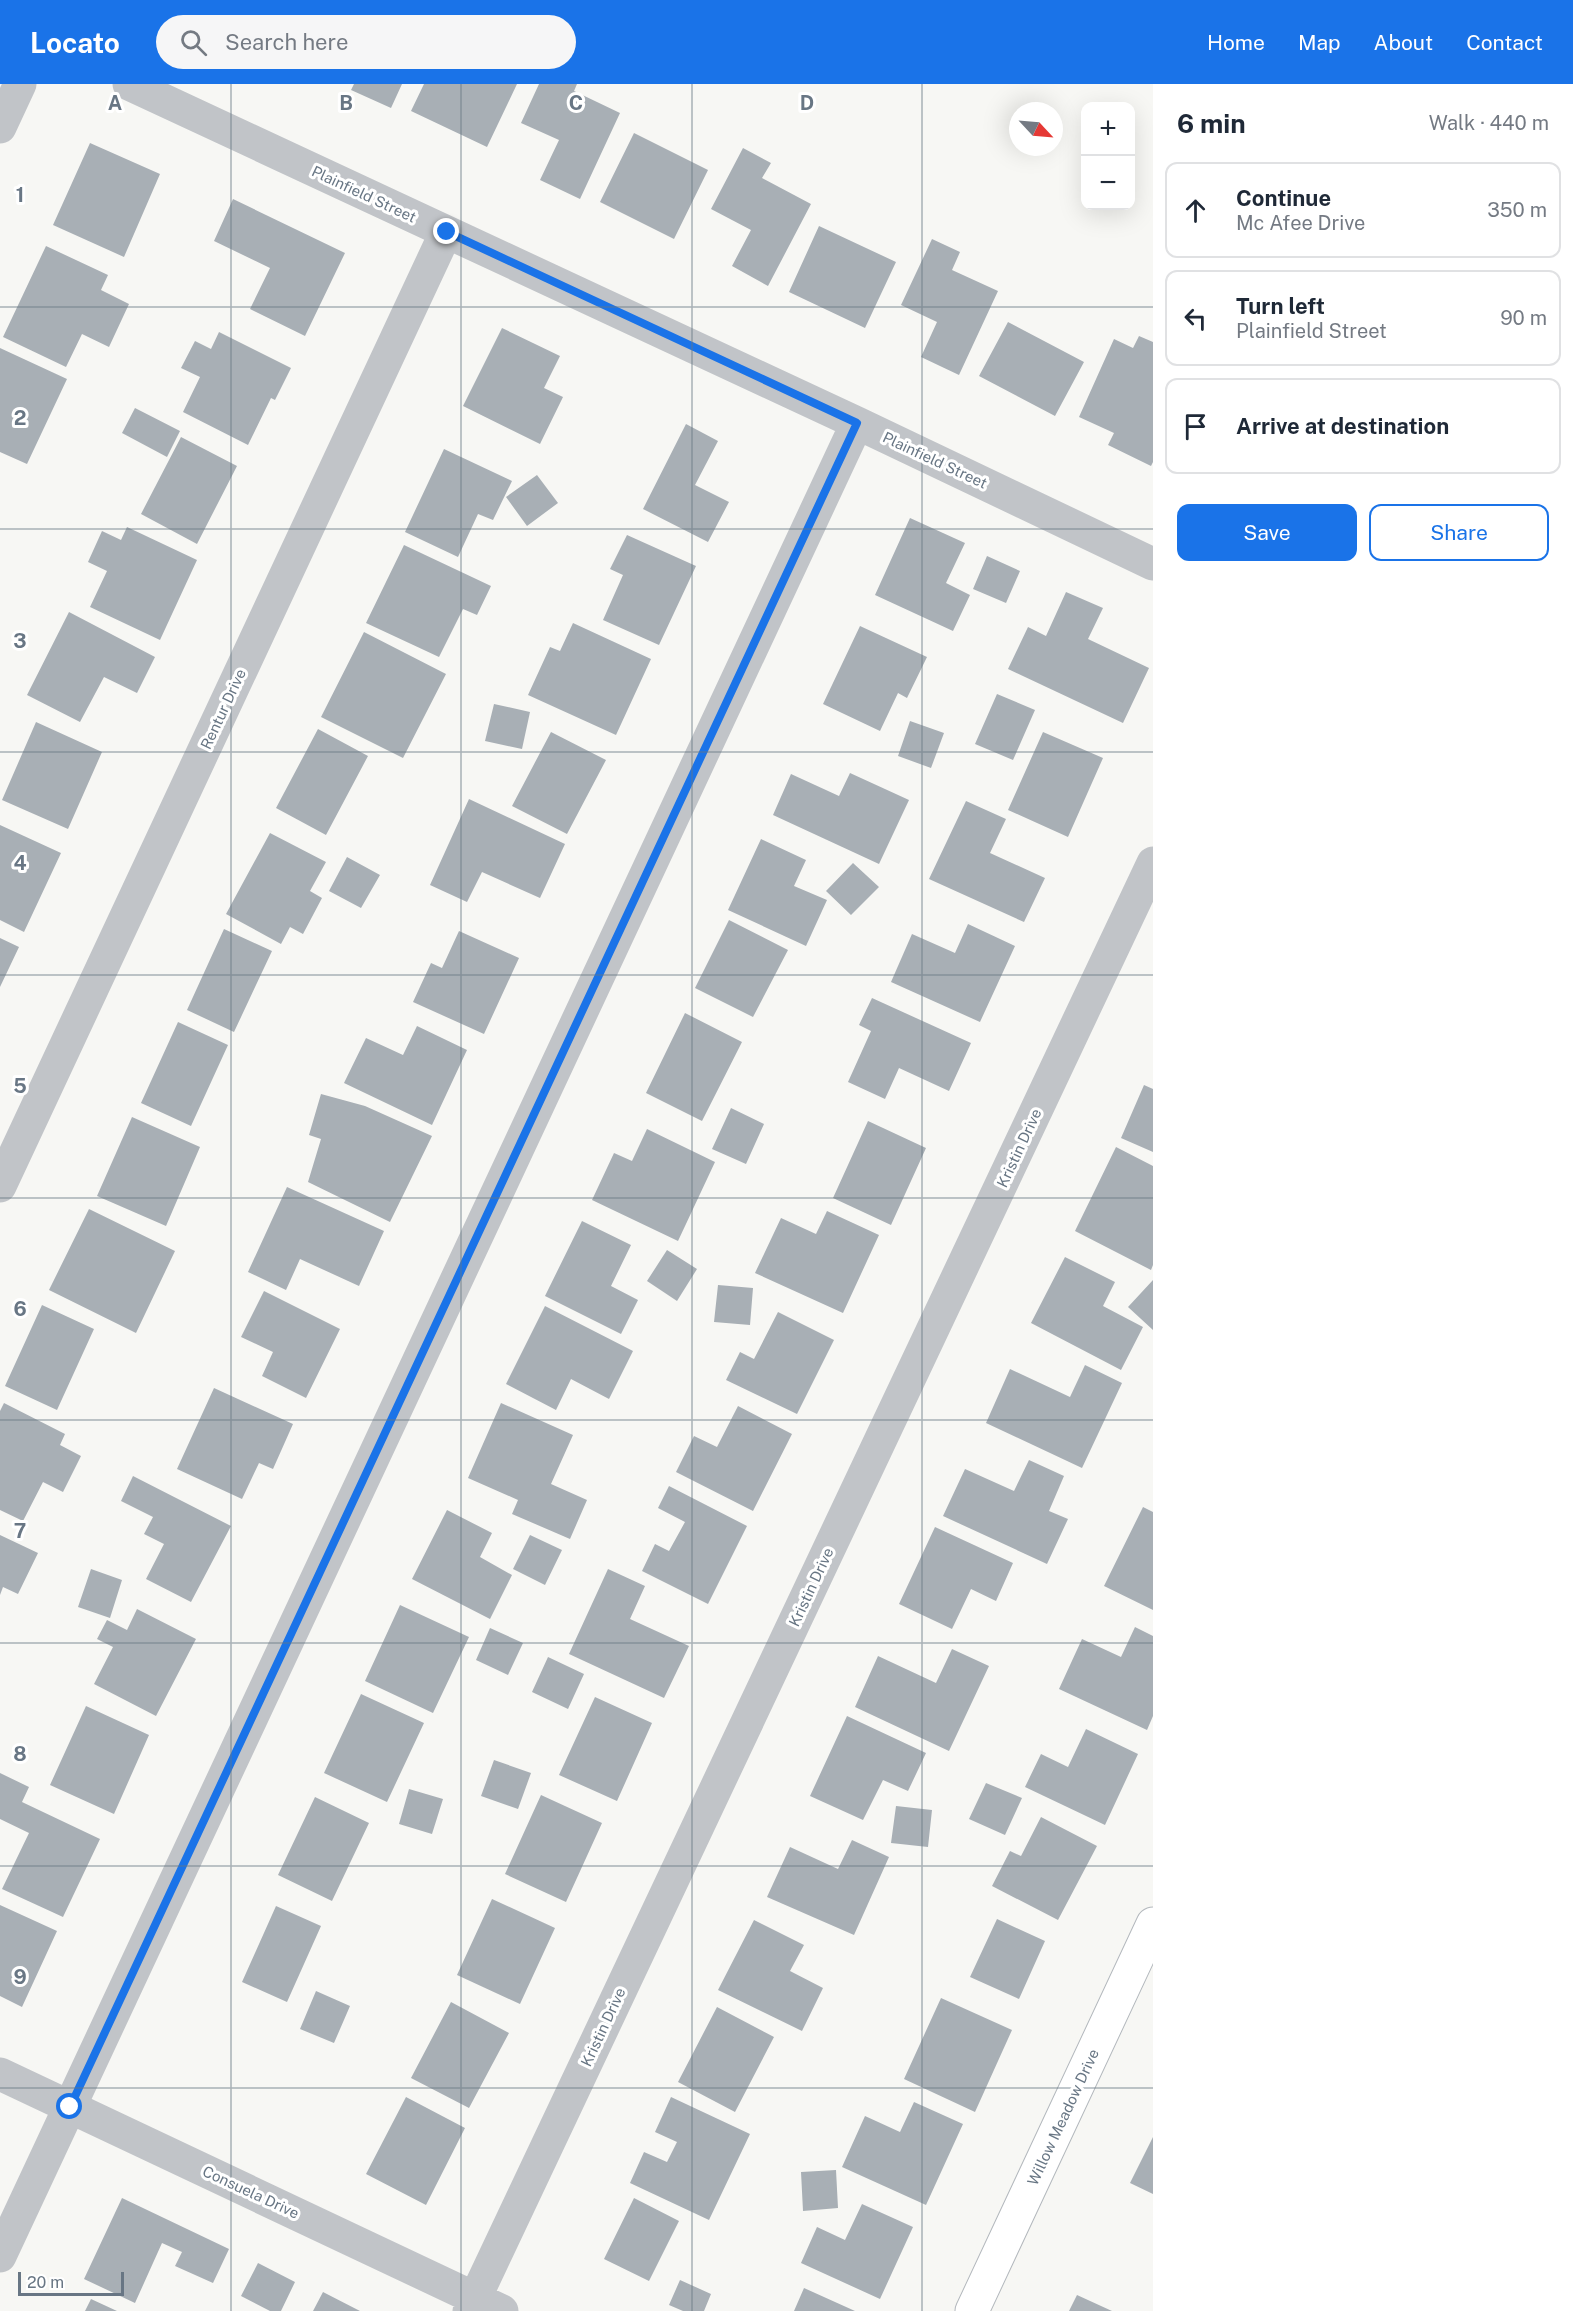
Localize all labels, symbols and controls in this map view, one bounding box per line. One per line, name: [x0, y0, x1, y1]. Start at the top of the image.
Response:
search box: [156, 15, 576, 69]
text: Locato: [30, 26, 120, 59]
icon: search: [177, 26, 210, 59]
text: Search here: [225, 29, 348, 55]
text: Home: [1207, 30, 1265, 55]
text: Map: [1298, 30, 1341, 55]
text: About: [1374, 30, 1433, 55]
text: Contact: [1466, 30, 1543, 55]
text: A: [108, 91, 122, 115]
text: B: [339, 91, 353, 115]
text: C: [569, 91, 583, 115]
text: D: [800, 91, 814, 115]
north arrow: [1009, 102, 1063, 156]
map controls: [1081, 102, 1135, 210]
button: +: [1081, 102, 1135, 156]
text: 6 min: [1177, 108, 1246, 139]
text: Walk · 440 m: [1429, 111, 1549, 135]
button: −: [1081, 156, 1135, 210]
street label: Plainfield Street: [309, 162, 419, 226]
text: 1: [16, 183, 24, 207]
text: Continue: [1236, 185, 1331, 211]
icon: ahead: [1179, 194, 1212, 227]
text: 350 m: [1487, 198, 1547, 222]
text: Mc Afee Drive: [1236, 211, 1365, 235]
route end: [433, 218, 459, 244]
text: Turn left: [1236, 293, 1325, 319]
icon: left: [1179, 302, 1212, 335]
text: 90 m: [1500, 306, 1547, 330]
text: Plainfield Street: [1236, 319, 1387, 343]
text: 2: [14, 406, 26, 430]
icon: arrive: [1179, 410, 1212, 443]
text: Arrive at destination: [1236, 413, 1449, 439]
street label: Plainfield Street: [880, 428, 990, 492]
button: Save: [1177, 504, 1357, 561]
button: Share: [1369, 504, 1549, 561]
text: 3: [13, 629, 27, 653]
street label: Rentur Drive: [197, 666, 249, 752]
text: 4: [13, 851, 27, 875]
text: 5: [13, 1074, 27, 1098]
street label: Kristin Drive: [993, 1106, 1045, 1190]
text: 6: [13, 1297, 27, 1321]
text: 7: [14, 1519, 26, 1543]
street label: Kristin Drive: [785, 1545, 837, 1629]
text: 8: [13, 1742, 27, 1766]
text: 9: [13, 1965, 27, 1989]
street label: Kristin Drive: [577, 1985, 629, 2069]
street label: Willow Meadow Drive: [1024, 2046, 1102, 2188]
route start: [56, 2093, 82, 2119]
street label: Consuela Drive: [200, 2162, 302, 2222]
scale bar: [18, 2269, 124, 2296]
text: 20 m: [27, 2273, 64, 2292]

